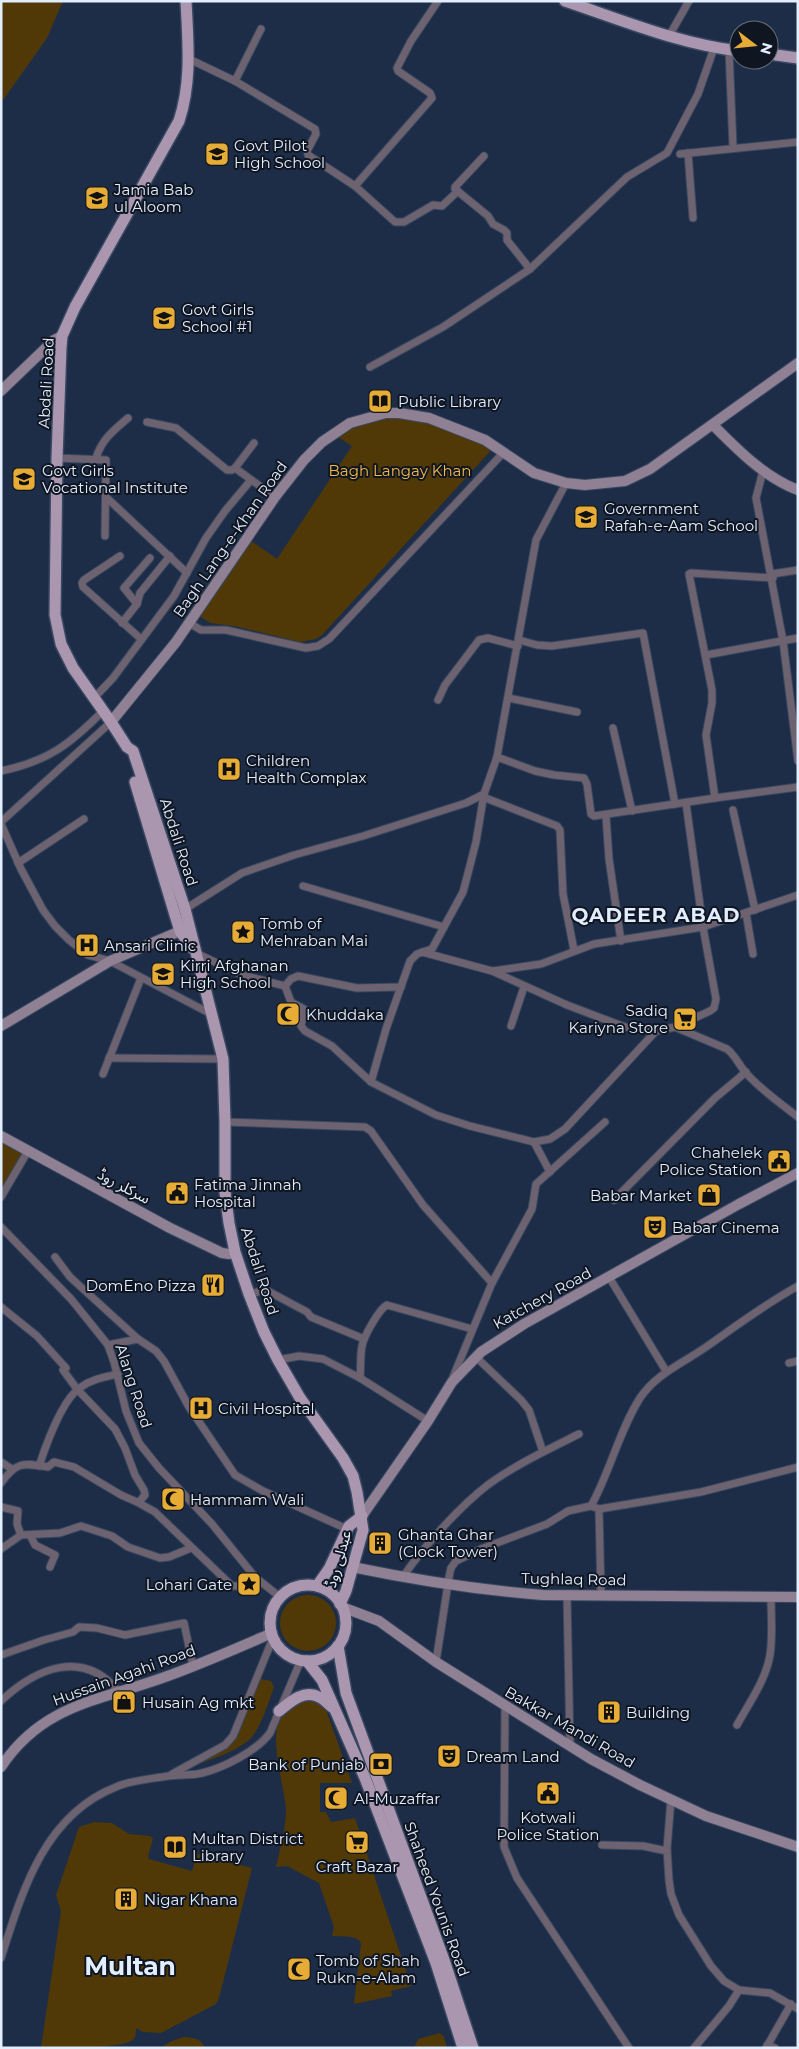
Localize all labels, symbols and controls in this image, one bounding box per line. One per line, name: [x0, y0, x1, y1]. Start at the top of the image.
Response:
north arrow: [729, 20, 779, 70]
text: N: [756, 41, 777, 57]
place label: Govt Pilot High School: [234, 136, 325, 172]
school or university icon: Govt Pilot High School: [204, 141, 230, 167]
place label: Jamia Bab ul Aloom: [113, 180, 193, 216]
school or university icon: Jamia Bab ul Aloom: [84, 185, 110, 211]
place label: Govt Girls School #1: [182, 300, 254, 336]
school or university icon: Govt Girls School #1: [151, 305, 177, 331]
street label: Abdali Road: [34, 337, 58, 429]
library icon: Public Library: [367, 388, 393, 414]
place label: Public Library: [398, 392, 502, 411]
street label: Bagh Lang-e-Khan Road: [169, 457, 291, 621]
place label: Govt Girls Vocational Institute: [42, 461, 188, 497]
park label: Bagh Langay Khan: [328, 461, 472, 480]
school or university icon: Govt Girls Vocational Institute: [11, 466, 37, 492]
place label: Government Rafah-e-Aam School: [604, 499, 758, 535]
school or university icon: Government Rafah-e-Aam School: [573, 504, 599, 530]
place label: Children Health Complax: [246, 751, 367, 787]
hospital icon: Children Health Complax: [216, 756, 242, 782]
street label: Abdali Road: [156, 796, 202, 888]
district label: QADEER ABAD: [571, 903, 741, 927]
place label: Tomb of Mehraban Mai: [260, 914, 368, 950]
place icon: Tomb of Mehraban Mai: [230, 919, 256, 945]
hospital icon: Ansari Clinic: [74, 932, 100, 958]
place label: Ansari Clinic: [104, 936, 196, 955]
place label: Kirri Afghanan High School: [180, 956, 289, 992]
school or university icon: Kirri Afghanan High School: [150, 961, 176, 987]
mosque icon: Khuddaka: [275, 1001, 301, 1027]
place label: Sadiq Kariyna Store: [568, 1001, 668, 1037]
place label: Khuddaka: [306, 1005, 384, 1024]
supermarket icon: Sadiq Kariyna Store: [672, 1006, 698, 1032]
place label: Chahelek Police Station: [659, 1143, 762, 1179]
public building icon: Chahelek Police Station: [766, 1148, 792, 1174]
street label: سرکلر روڈ: [94, 1164, 154, 1208]
place label: Fatima Jinnah Hospital: [194, 1175, 302, 1211]
public building icon: Fatima Jinnah Hospital: [164, 1180, 190, 1206]
shop icon: Babar Market: [696, 1182, 722, 1208]
place label: Babar Market: [590, 1186, 692, 1205]
theatre icon: Babar Cinema: [642, 1214, 668, 1240]
place label: Babar Cinema: [672, 1218, 780, 1237]
street label: Abdali Road: [237, 1225, 283, 1317]
street label: Katchery Road: [489, 1263, 595, 1333]
restaurant icon: DomEno Pizza: [200, 1272, 226, 1298]
place label: DomEno Pizza: [86, 1276, 196, 1295]
street label: Alang Road: [111, 1342, 157, 1430]
hospital icon: Civil Hospital: [188, 1395, 214, 1421]
place label: Civil Hospital: [218, 1399, 314, 1418]
mosque icon: Hammam Wali: [160, 1486, 186, 1512]
place label: Hammam Wali: [190, 1490, 304, 1509]
place label: Ghanta Ghar (Clock Tower): [398, 1525, 498, 1561]
street label: عبدلی روڈ: [321, 1528, 355, 1590]
building icon: Ghanta Ghar (Clock Tower): [367, 1530, 393, 1556]
street label: Tughlaq Road: [521, 1569, 627, 1589]
place icon: Lohari Gate: [236, 1571, 262, 1597]
place label: Lohari Gate: [146, 1575, 232, 1594]
street label: Hussain Agahi Road: [50, 1640, 198, 1710]
street label: Bakkar Mandi Road: [501, 1682, 639, 1772]
shop icon: Husain Ag mkt: [111, 1689, 137, 1715]
place label: Husain Ag mkt: [142, 1693, 254, 1712]
building icon: Building: [596, 1699, 622, 1725]
place label: Building: [626, 1703, 690, 1722]
theatre icon: Dream Land: [436, 1743, 462, 1769]
place label: Dream Land: [466, 1747, 560, 1766]
bank icon: Bank of Punjab: [368, 1751, 394, 1777]
place label: Bank of Punjab: [248, 1755, 364, 1774]
public building icon: Kotwali Police Station: [535, 1780, 561, 1806]
mosque icon: Al-Muzaffar: [323, 1785, 349, 1811]
place label: Al-Muzaffar: [354, 1789, 440, 1808]
place label: Kotwali Police Station: [497, 1808, 599, 1844]
street label: Shaheed Younis Road: [400, 1819, 474, 1979]
place label: Multan District Library: [192, 1829, 303, 1865]
supermarket icon: Craft Bazar: [344, 1829, 370, 1855]
library icon: Multan District Library: [162, 1834, 188, 1860]
place label: Craft Bazar: [316, 1857, 398, 1876]
building icon: Nigar Khana: [113, 1886, 139, 1912]
place label: Nigar Khana: [144, 1890, 238, 1909]
district label: Multan: [84, 1951, 176, 1981]
place label: Tomb of Shah Rukn-e-Alam: [316, 1951, 420, 1987]
mosque icon: Tomb of Shah Rukn-e-Alam: [286, 1956, 312, 1982]

